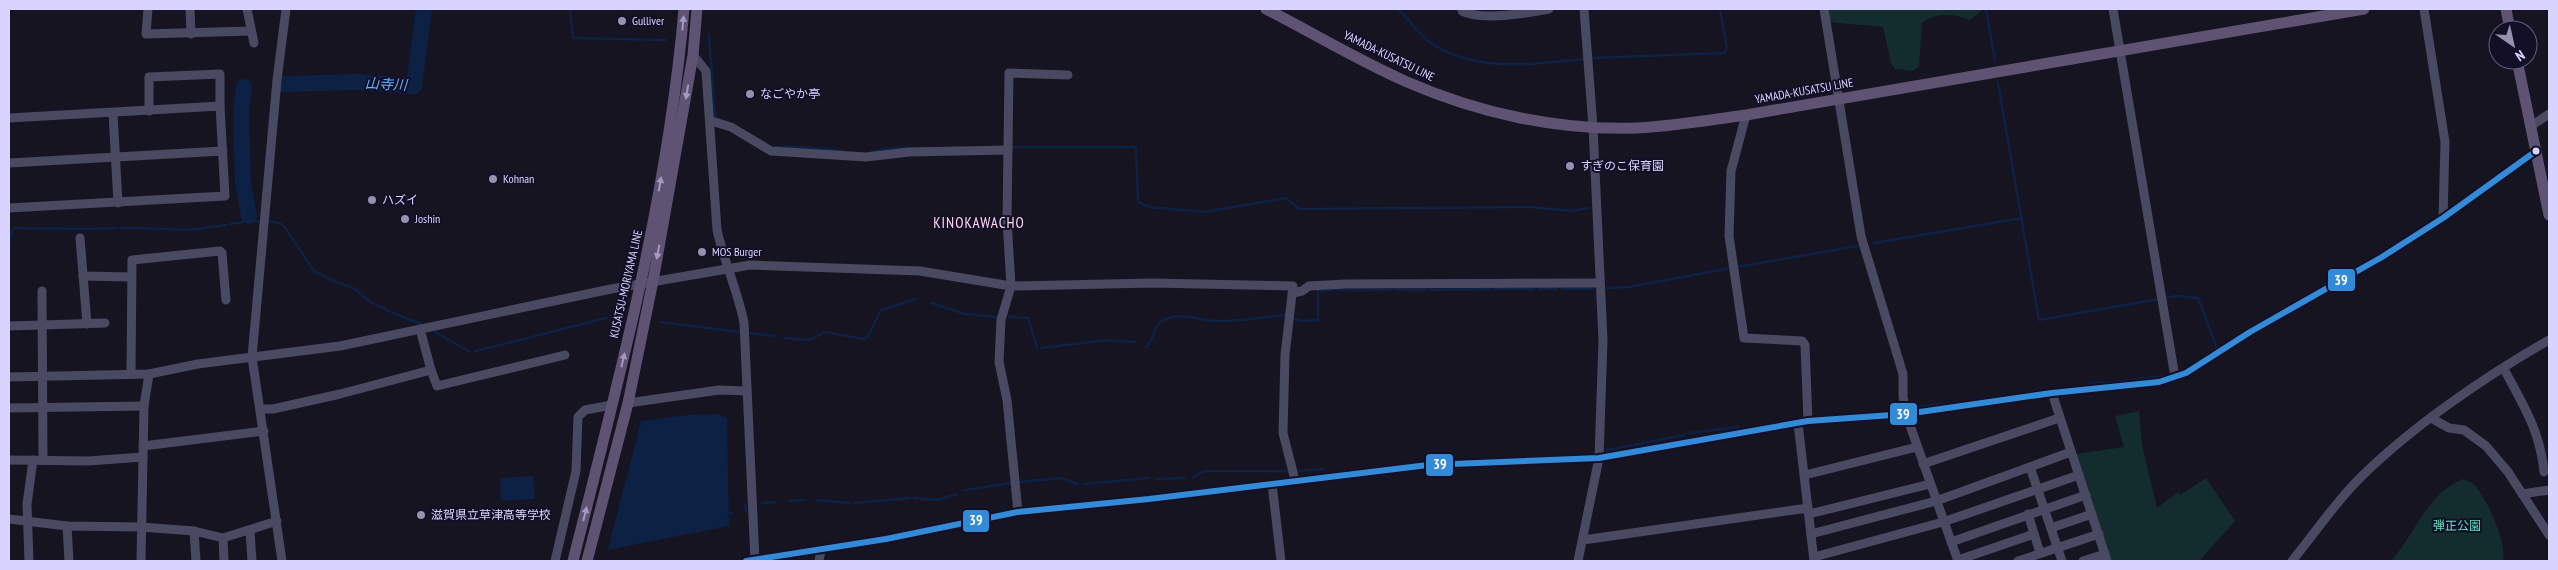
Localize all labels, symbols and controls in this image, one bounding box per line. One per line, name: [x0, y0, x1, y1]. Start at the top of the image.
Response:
place label: Gulliver: [632, 13, 665, 28]
marker: Gulliver: [616, 15, 628, 27]
one-way arrow: [679, 15, 687, 31]
north arrow: [2488, 20, 2538, 70]
street label: YAMADA-KUSATSU LINE: [1341, 27, 1437, 84]
text: N: [2512, 46, 2528, 65]
water label: 山寺川: [365, 74, 409, 94]
street label: YAMADA-KUSATSU LINE: [1754, 74, 1854, 107]
one-way arrow: [682, 84, 690, 100]
place label: なごやか亭: [760, 86, 820, 101]
marker: なごやか亭: [744, 88, 756, 100]
unlabelled marker: [2531, 146, 2541, 156]
place label: すぎのこ保育園: [1580, 158, 1664, 173]
marker: すぎのこ保育園: [1564, 160, 1576, 172]
place label: Kohnan: [503, 171, 534, 186]
marker: Kohnan: [487, 173, 499, 185]
one-way arrow: [656, 175, 664, 191]
place label: ハズイ: [382, 192, 418, 207]
marker: ハズイ: [366, 194, 378, 206]
place label: Joshin: [414, 211, 440, 226]
marker: Joshin: [399, 213, 411, 225]
district label: KINOKAWACHO: [933, 213, 1025, 232]
street label: KUSATSU-MORIYAMA LINE: [606, 228, 645, 339]
one-way arrow: [654, 244, 662, 260]
place label: MOS Burger: [712, 244, 762, 259]
marker: MOS Burger: [696, 246, 708, 258]
line badge: 39: [2327, 268, 2356, 292]
text: 39: [2334, 271, 2348, 289]
one-way arrow: [619, 352, 627, 367]
line badge: 39: [1889, 402, 1918, 426]
text: 39: [1896, 405, 1910, 423]
line badge: 39: [1425, 453, 1454, 477]
text: 39: [1433, 455, 1447, 473]
one-way arrow: [581, 506, 589, 521]
place label: 滋賀県立草津高等学校: [431, 507, 551, 522]
marker: 滋賀県立草津高等学校: [415, 509, 427, 521]
line badge: 39: [962, 509, 990, 533]
text: 39: [969, 511, 983, 529]
park label: 弾正公園: [2433, 518, 2481, 533]

